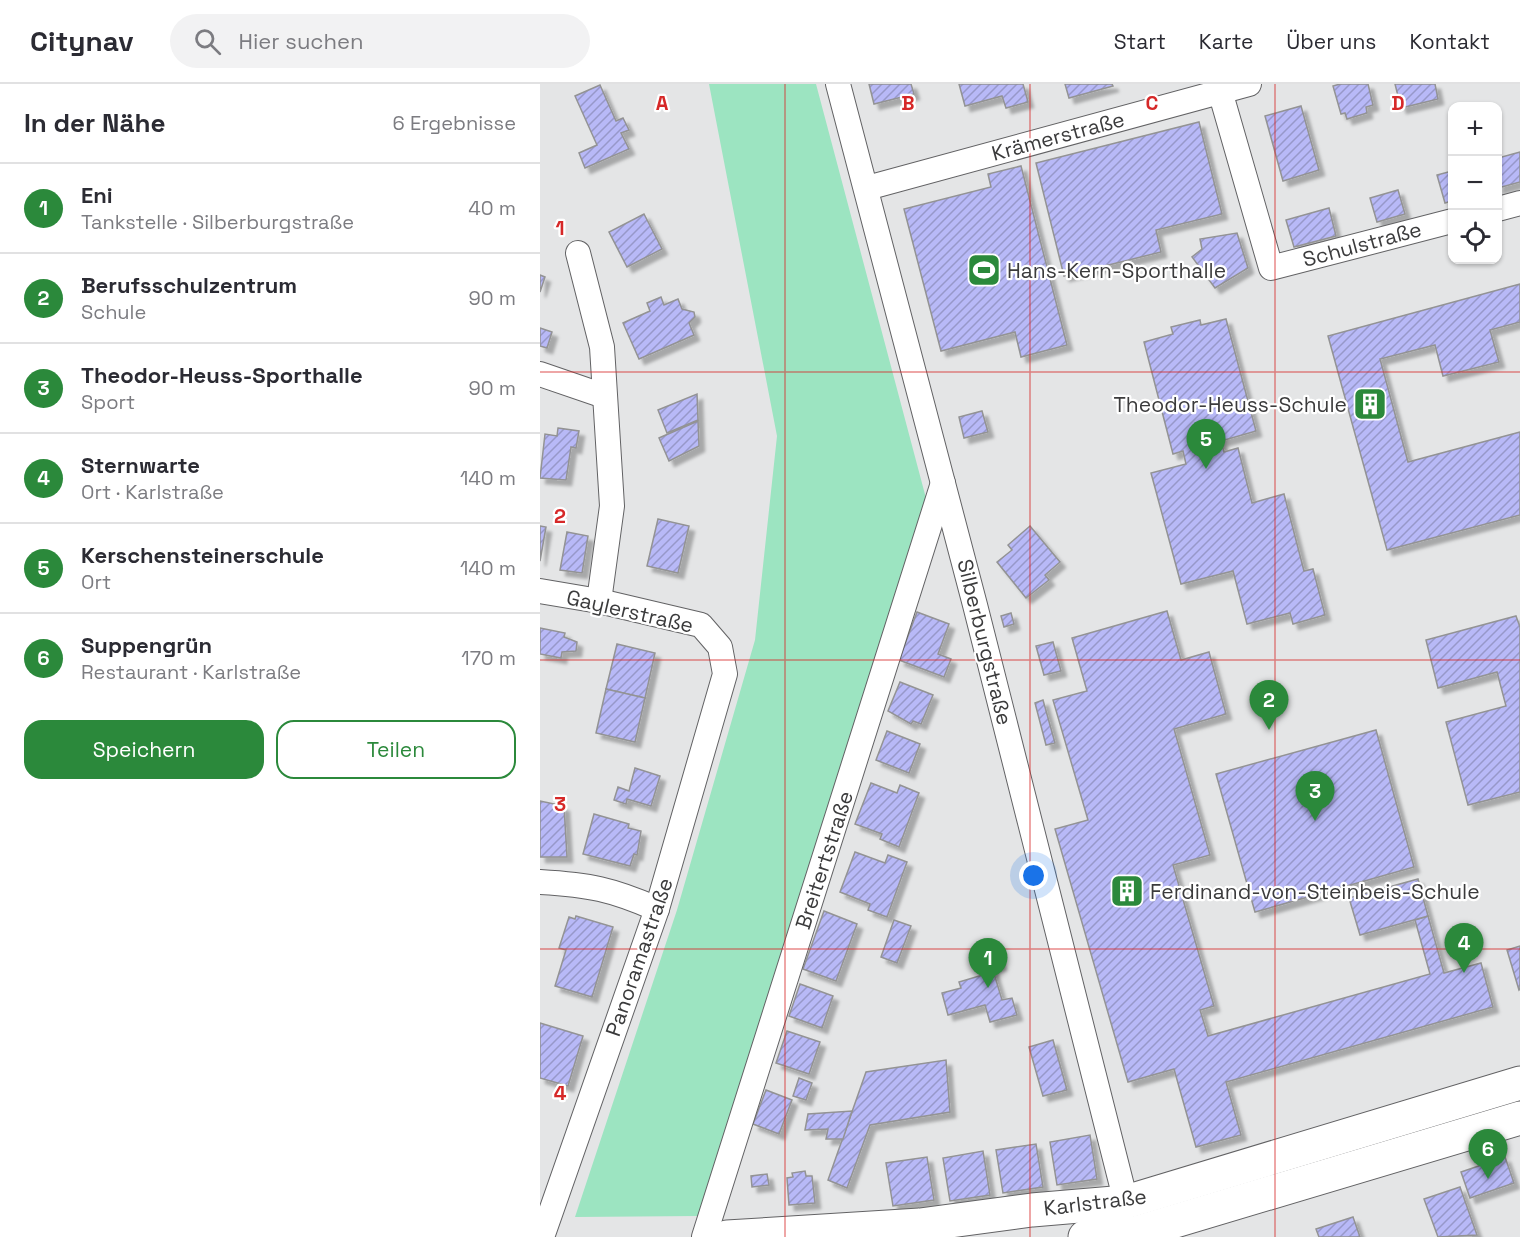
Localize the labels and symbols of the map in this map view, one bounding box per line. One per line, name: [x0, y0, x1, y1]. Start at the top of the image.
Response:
text: A: [656, 90, 669, 116]
text: B: [901, 90, 915, 116]
text: C: [1146, 90, 1159, 116]
text: D: [1391, 90, 1405, 116]
street label: Krämerstraße: [989, 105, 1127, 167]
text: 1: [555, 215, 565, 241]
street label: Schulstraße: [1300, 215, 1424, 273]
sports icon: Hans-Kern-Sporthalle: [966, 252, 1002, 288]
place label: Hans-Kern-Sporthalle: [1007, 257, 1226, 284]
building icon: Theodor-Heuss-Schule: [1352, 386, 1388, 422]
place label: Theodor-Heuss-Schule: [1114, 391, 1347, 418]
pin: 5: [1186, 420, 1226, 469]
text: 2: [554, 503, 566, 529]
street label: Silberburgstraße: [951, 556, 1019, 728]
street label: Gaylerstraße: [564, 583, 696, 639]
pin: 2: [1250, 680, 1288, 730]
pin: 3: [1296, 772, 1334, 821]
street label: Breitertstraße: [789, 787, 859, 933]
text: 3: [554, 791, 566, 817]
your location: [1019, 861, 1048, 890]
building icon: Ferdinand-von-Steinbeis-Schule: [1109, 873, 1145, 909]
street label: Panoramastraße: [599, 874, 679, 1040]
place label: Ferdinand-von-Steinbeis-Schule: [1150, 878, 1480, 905]
pin: 4: [1444, 924, 1484, 973]
pin: 1: [968, 938, 1008, 988]
text: 4: [554, 1080, 567, 1106]
pin: 6: [1468, 1130, 1508, 1179]
street label: Karlstraße: [1042, 1182, 1148, 1222]

